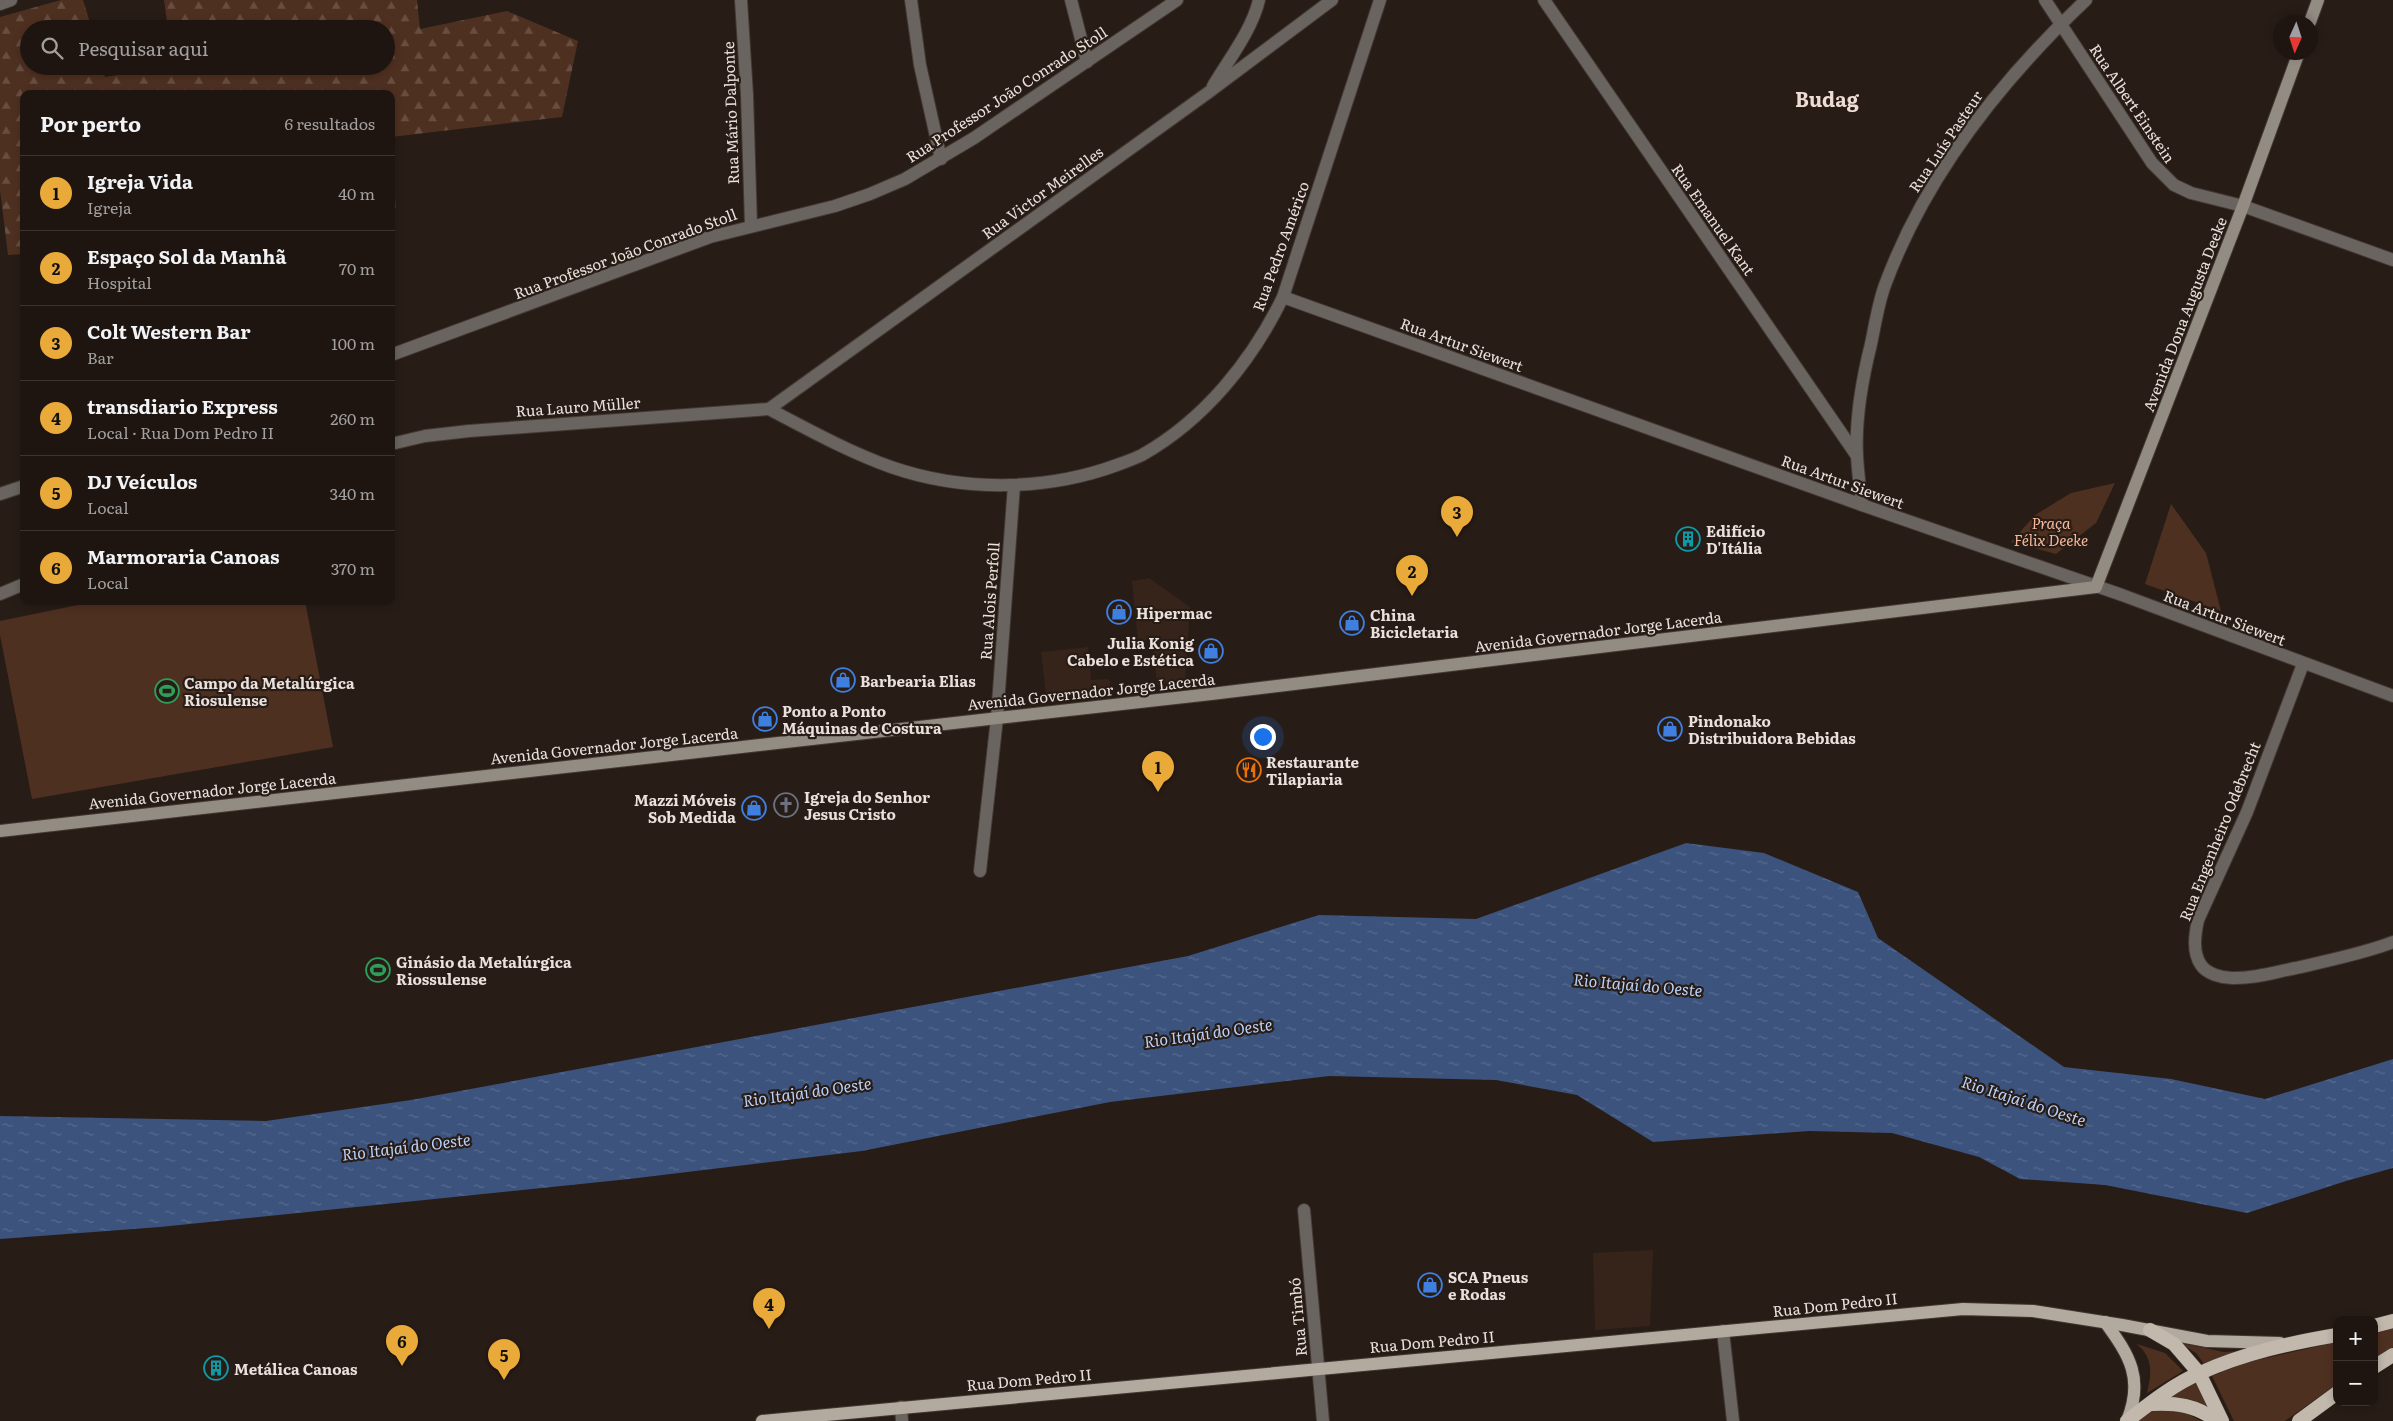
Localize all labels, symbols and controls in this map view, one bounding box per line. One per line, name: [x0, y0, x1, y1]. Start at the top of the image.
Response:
north arrow: [2273, 15, 2318, 60]
search box: [20, 20, 395, 75]
street label: Rua Professor João Conrado Stoll: [901, 20, 1111, 168]
icon: search: [38, 34, 66, 62]
text: Pesquisar aqui: [78, 34, 208, 62]
street label: Rua Albert Einstein: [2084, 39, 2182, 167]
street label: Rua Mário Dalponte: [716, 41, 744, 185]
district label: Budag: [1795, 83, 1860, 113]
street label: Rua Luís Pasteur: [1902, 86, 1988, 196]
text: Por perto: [40, 107, 141, 138]
text: 6 resultados: [284, 111, 375, 135]
street label: Rua Victor Meirelles: [977, 140, 1108, 244]
street label: Rua Emanuel Kant: [1667, 158, 1761, 280]
text: Igreja Vida: [87, 167, 193, 195]
street label: Rua Pedro Américo: [1246, 178, 1314, 314]
text: 1: [53, 181, 59, 205]
text: 40 m: [338, 181, 375, 205]
text: Igreja: [87, 195, 132, 219]
street label: Rua Professor João Conrado Stoll: [510, 202, 740, 304]
street label: Avenida Dona Augusta Deeke: [2136, 213, 2232, 415]
text: Espaço Sol da Manhã: [87, 242, 286, 270]
text: 2: [52, 256, 60, 280]
text: 70 m: [339, 256, 375, 280]
text: Hospital: [87, 270, 152, 294]
street label: Rua Artur Siewert: [1397, 311, 1527, 377]
text: Colt Western Bar: [87, 317, 250, 345]
text: 3: [52, 331, 60, 355]
text: 100 m: [331, 331, 375, 355]
text: Bar: [87, 345, 114, 369]
street label: Rua Lauro Müller: [515, 390, 641, 422]
text: transdiario Express: [87, 392, 278, 420]
text: 4: [51, 406, 61, 430]
text: 260 m: [330, 406, 375, 430]
text: Local · Rua Dom Pedro II: [87, 420, 274, 444]
street label: Rua Artur Siewert: [1778, 448, 1908, 514]
text: DJ Veículos: [87, 467, 197, 495]
text: 5: [52, 481, 60, 505]
text: 340 m: [330, 481, 375, 505]
text: Local: [87, 495, 129, 519]
pin: 3: [1441, 496, 1473, 537]
park label: Praça Félix Deeke: [2014, 511, 2088, 551]
place label: Edifício D'Itália: [1706, 519, 1765, 559]
building icon: Edifício D'Itália: [1675, 526, 1701, 552]
street label: Rua Alois Perfoll: [973, 541, 1005, 661]
text: Marmoraria Canoas: [87, 542, 280, 570]
pin: 2: [1396, 555, 1428, 596]
text: 6: [51, 556, 61, 580]
text: 370 m: [331, 556, 375, 580]
text: Local: [87, 570, 129, 594]
street label: Rua Artur Siewert: [2161, 583, 2289, 651]
shop icon: Hipermac: [1106, 599, 1132, 625]
place label: Hipermac: [1136, 601, 1212, 624]
place label: China Bicicletaria: [1370, 603, 1459, 643]
street label: Avenida Governador Jorge Lacerda: [1473, 604, 1724, 658]
shop icon: China Bicicletaria: [1339, 610, 1365, 636]
place label: Julia Konig Cabelo e Estética: [1067, 631, 1195, 671]
shop icon: Julia Konig Cabelo e Estética: [1198, 638, 1224, 664]
street label: Avenida Governador Jorge Lacerda: [966, 666, 1217, 715]
shop icon: Barbearia Elias: [830, 667, 856, 693]
place label: Barbearia Elias: [860, 669, 976, 692]
place label: Campo da Metalúrgica Riosulense: [184, 671, 355, 711]
sports icon: Campo da Metalúrgica Riosulense: [154, 678, 180, 704]
place label: Ponto a Ponto Máquinas de Costura: [782, 699, 942, 739]
shop icon: Ponto a Ponto Máquinas de Costura: [752, 706, 778, 732]
place label: Pindonako Distribuidora Bebidas: [1688, 709, 1856, 749]
shop icon: Pindonako Distribuidora Bebidas: [1657, 716, 1683, 742]
street label: Avenida Governador Jorge Lacerda: [489, 720, 740, 769]
your location: [1250, 724, 1276, 750]
street label: Rua Engenheiro Odebrecht: [2172, 738, 2266, 924]
place label: Restaurante Tilapiaria: [1266, 750, 1360, 790]
pin: 1: [1142, 751, 1174, 792]
restaurant icon: Restaurante Tilapiaria: [1236, 757, 1262, 783]
street label: Avenida Governador Jorge Lacerda: [87, 765, 338, 814]
place label: Igreja do Senhor Jesus Cristo: [804, 785, 930, 825]
place label: Mazzi Móveis Sob Medida: [634, 788, 737, 828]
church icon: Igreja do Senhor Jesus Cristo: [773, 792, 799, 818]
shop icon: Mazzi Móveis Sob Medida: [741, 795, 767, 821]
place label: Ginásio da Metalúrgica Riossulense: [396, 950, 572, 990]
sports icon: Ginásio da Metalúrgica Riossulense: [365, 957, 391, 983]
water label: Rio Itajaí do Oeste: [1572, 966, 1704, 1002]
water label: Rio Itajaí do Oeste: [1142, 1011, 1274, 1053]
water label: Rio Itajaí do Oeste: [1959, 1069, 2089, 1131]
water label: Rio Itajaí do Oeste: [741, 1070, 873, 1112]
water label: Rio Itajaí do Oeste: [340, 1126, 472, 1166]
place label: SCA Pneus e Rodas: [1448, 1265, 1529, 1305]
shop icon: SCA Pneus e Rodas: [1417, 1272, 1443, 1298]
street label: Rua Timbó: [1282, 1277, 1312, 1357]
street label: Rua Dom Pedro II: [1771, 1286, 1899, 1322]
pin: 4: [753, 1288, 785, 1329]
map controls: [2333, 1316, 2378, 1406]
button: +: [2333, 1316, 2378, 1361]
street label: Rua Dom Pedro II: [1369, 1324, 1495, 1358]
pin: 6: [386, 1325, 418, 1366]
pin: 5: [488, 1339, 520, 1380]
building icon: Metálica Canoas: [203, 1355, 229, 1381]
place label: Metálica Canoas: [234, 1357, 358, 1380]
button: −: [2333, 1361, 2378, 1406]
street label: Rua Dom Pedro II: [966, 1362, 1092, 1396]

